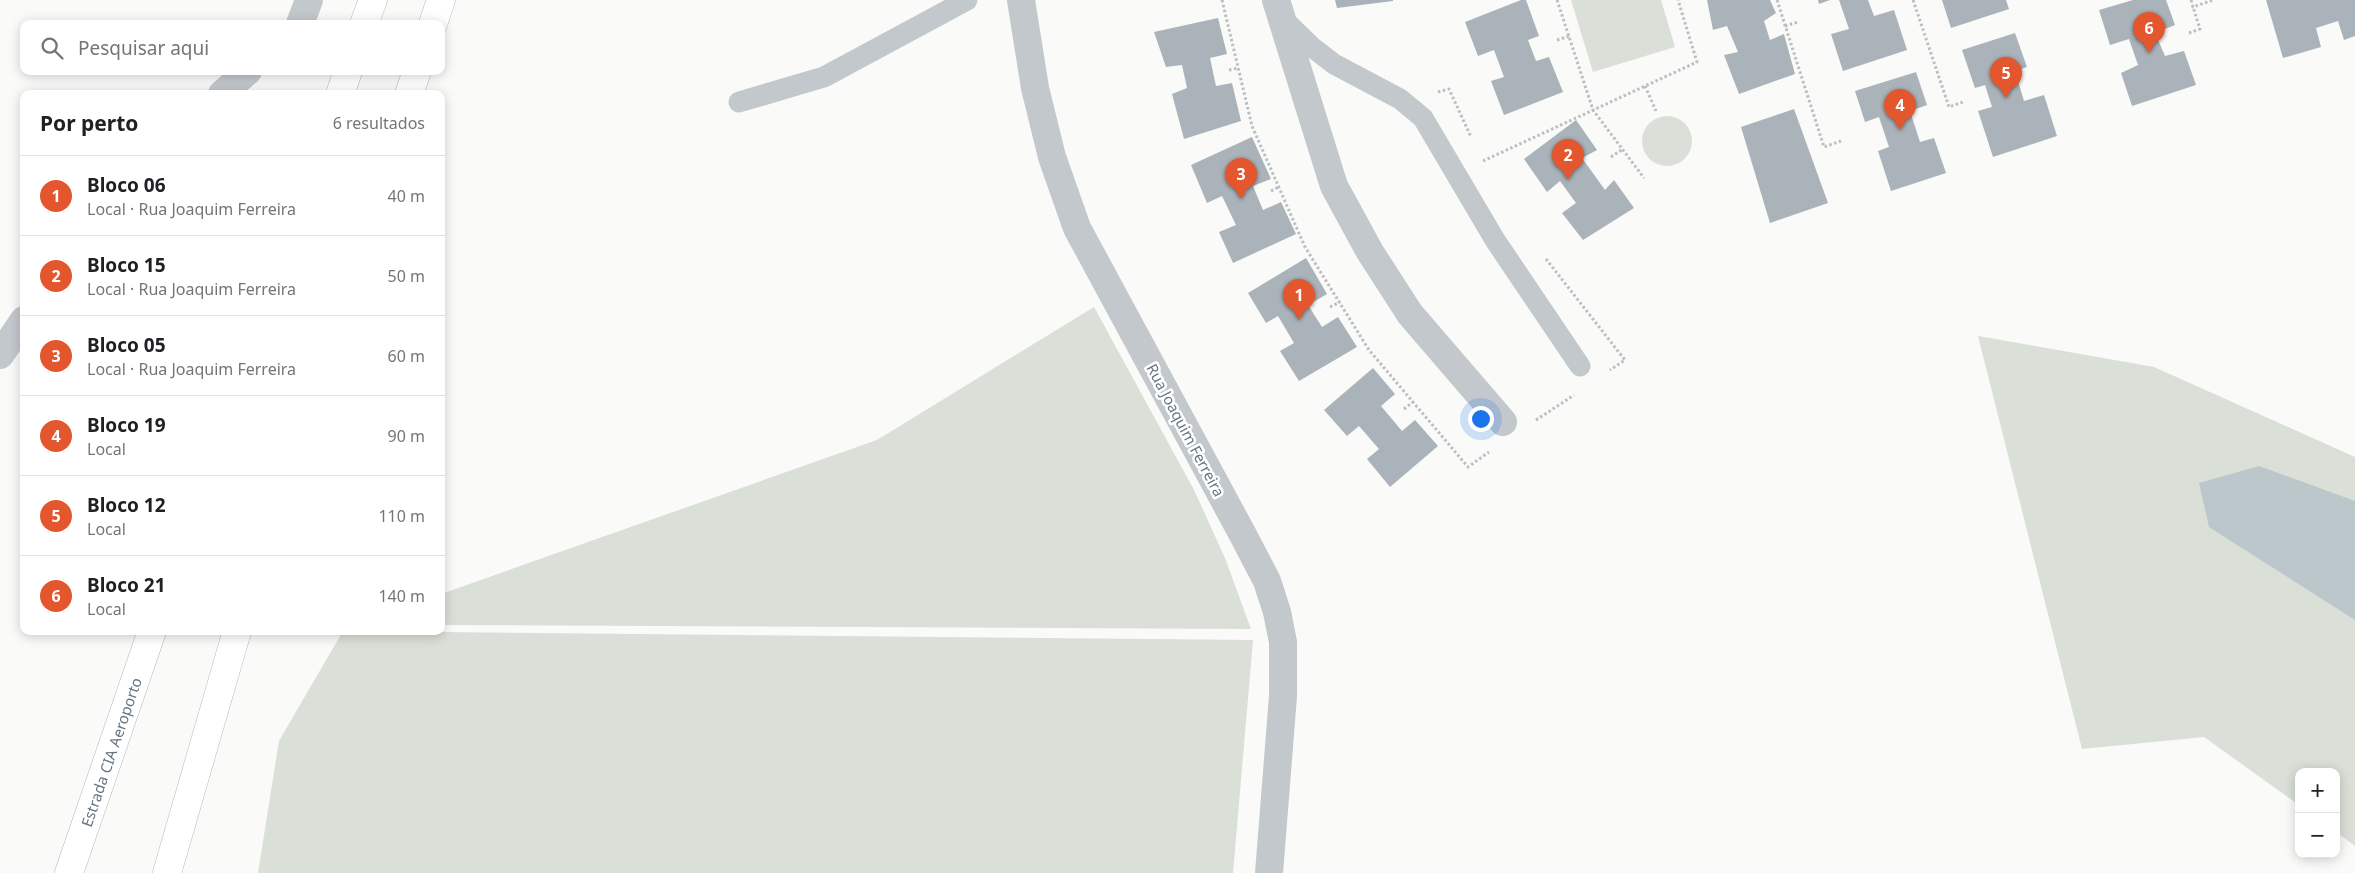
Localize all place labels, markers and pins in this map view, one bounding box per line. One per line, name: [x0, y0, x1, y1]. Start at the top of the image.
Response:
pin: 6: [2133, 12, 2165, 53]
pin: 5: [1990, 57, 2022, 98]
pin: 4: [1884, 89, 1916, 130]
pin: 2: [1552, 139, 1584, 180]
pin: 3: [1225, 158, 1257, 199]
pin: 1: [1283, 279, 1315, 320]

